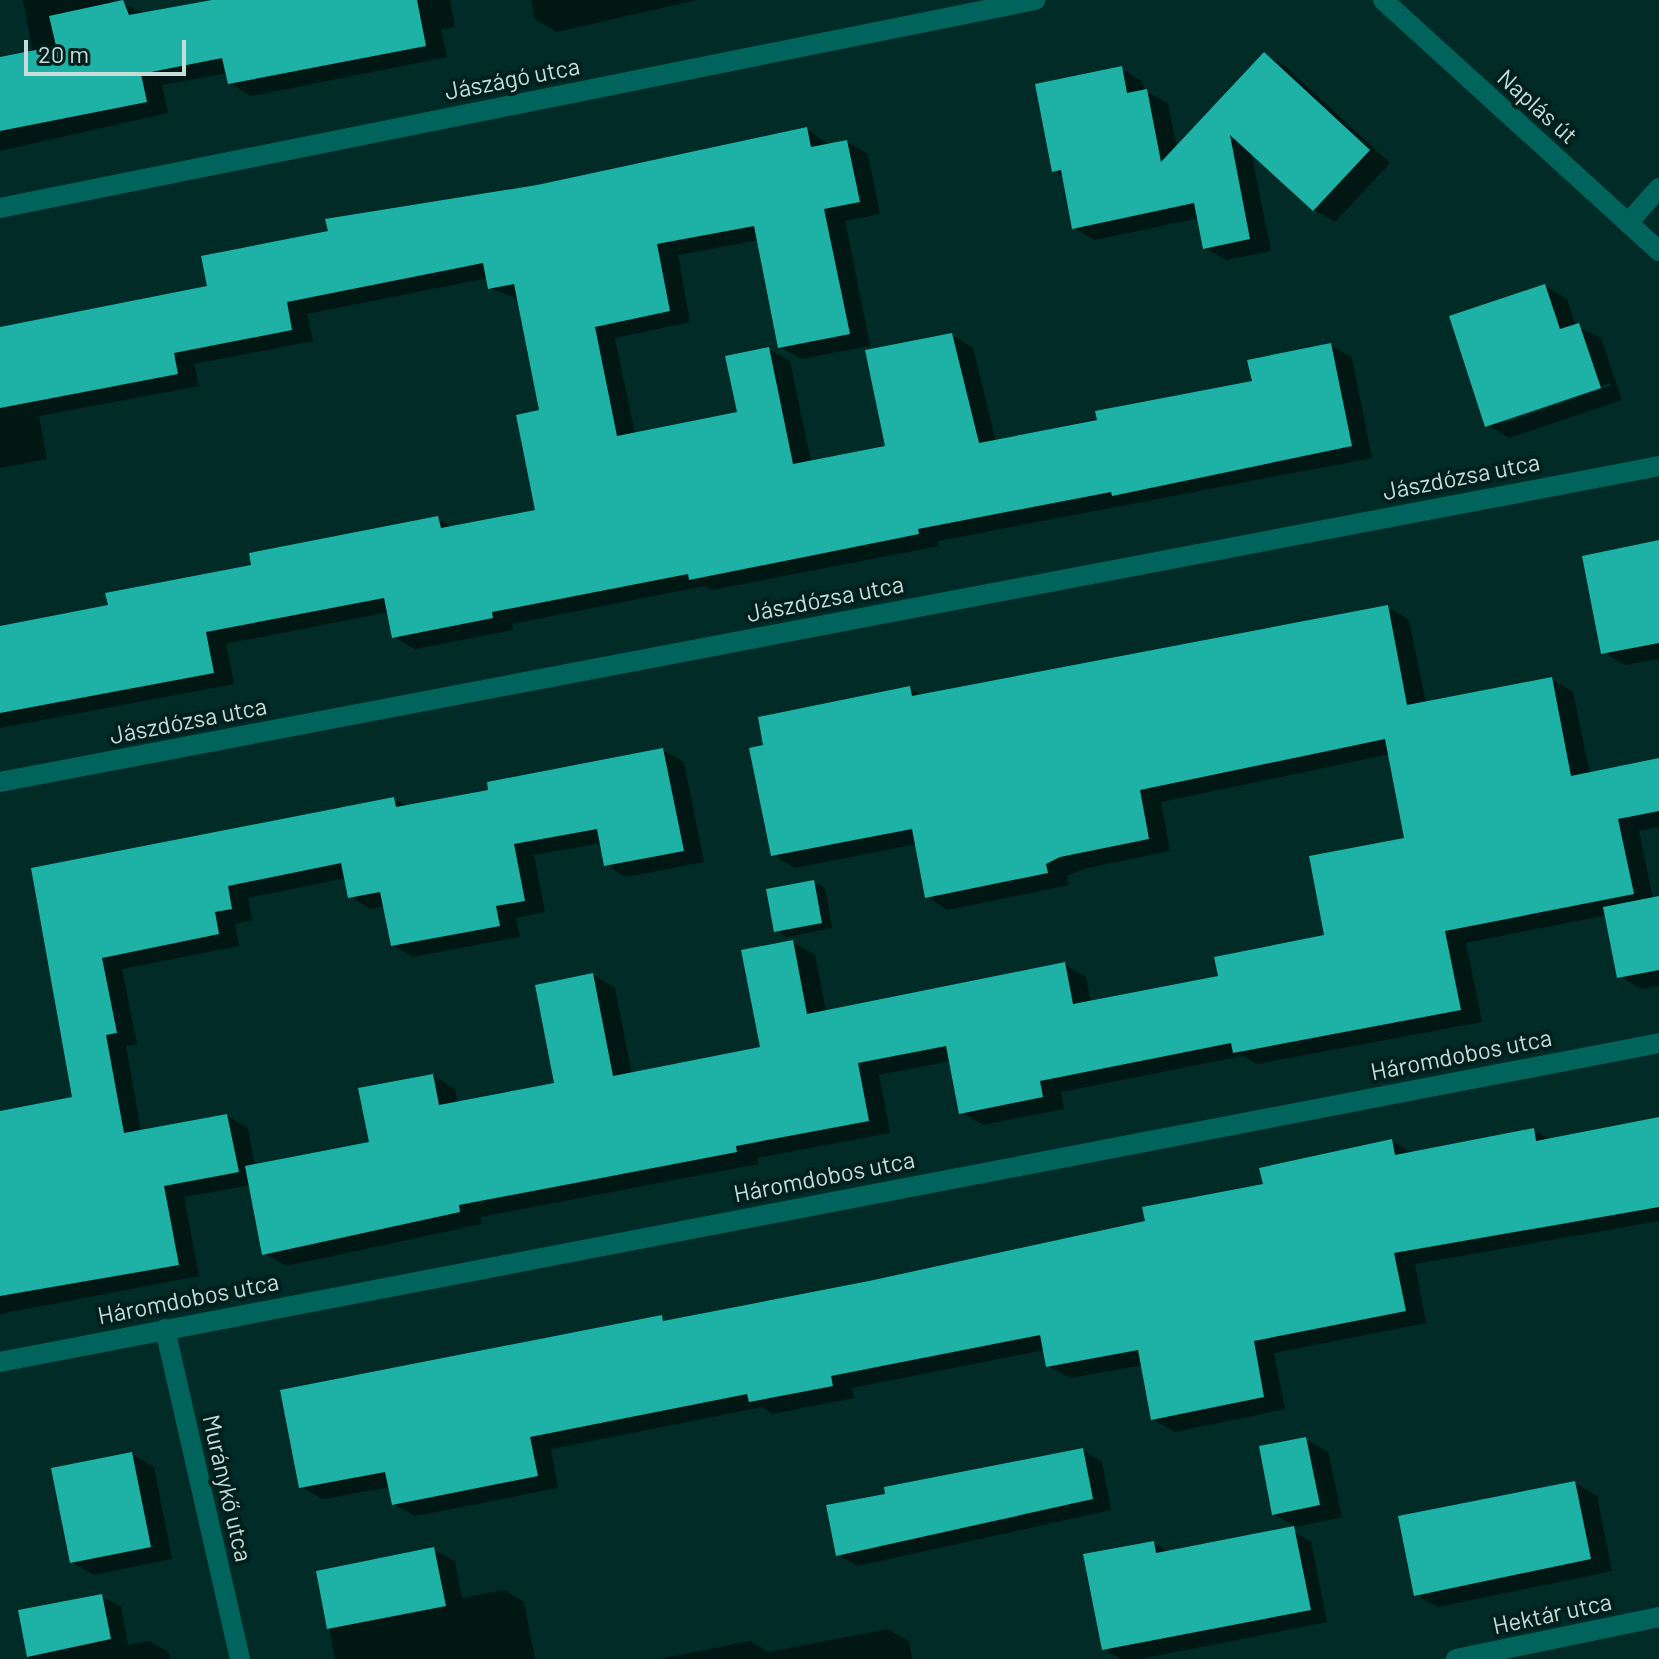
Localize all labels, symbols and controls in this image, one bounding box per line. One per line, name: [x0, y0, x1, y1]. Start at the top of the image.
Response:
scale bar: [28, 24, 190, 74]
text: 20 m: [38, 39, 89, 68]
street label: Jászágó utca: [442, 51, 582, 105]
street label: Naplás út: [1492, 63, 1584, 149]
street label: Jászdózsa utca: [1380, 447, 1542, 505]
street label: Jászdózsa utca: [744, 569, 906, 627]
street label: Jászdózsa utca: [107, 691, 269, 749]
street label: Háromdobos utca: [1368, 1022, 1554, 1086]
street label: Háromdobos utca: [731, 1144, 917, 1208]
street label: Háromdobos utca: [95, 1266, 281, 1330]
street label: Muránykő utca: [197, 1412, 259, 1564]
street label: Hektár utca: [1490, 1586, 1614, 1640]

